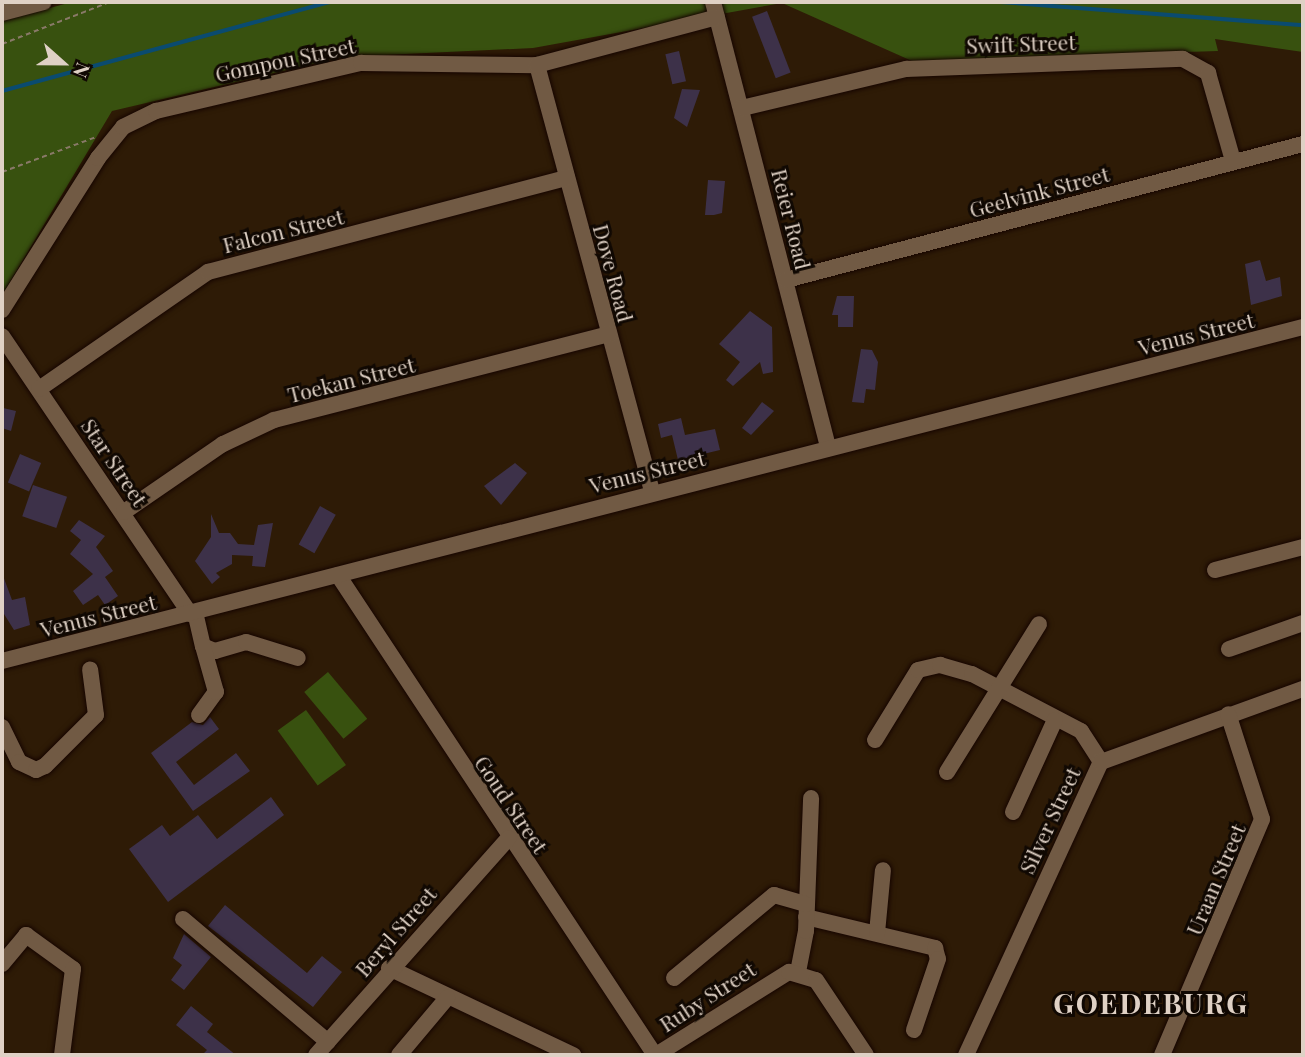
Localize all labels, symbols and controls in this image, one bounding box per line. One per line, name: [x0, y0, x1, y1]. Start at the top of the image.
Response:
north arrow: [28, 28, 98, 98]
street label: Swift Street: [966, 28, 1076, 58]
street label: Gompou Street: [213, 32, 357, 86]
text: N: [68, 59, 97, 82]
street label: Geelvink Street: [966, 160, 1112, 222]
street label: Reier Road: [767, 166, 817, 272]
street label: Falcon Street: [220, 203, 346, 257]
street label: Dove Road: [589, 221, 639, 325]
street label: Venus Street: [1136, 306, 1256, 360]
street label: Toekan Street: [285, 351, 417, 407]
street label: Star Street: [77, 413, 153, 511]
street label: Venus Street: [587, 444, 707, 498]
street label: Venus Street: [38, 588, 158, 642]
street label: Goud Street: [470, 750, 554, 858]
street label: Silver Street: [1013, 762, 1085, 878]
street label: Uraan Street: [1180, 820, 1250, 938]
street label: Beryl Street: [349, 881, 441, 981]
street label: Ruby Street: [654, 956, 760, 1036]
district label: GOEDEBURG: [1054, 986, 1248, 1020]

